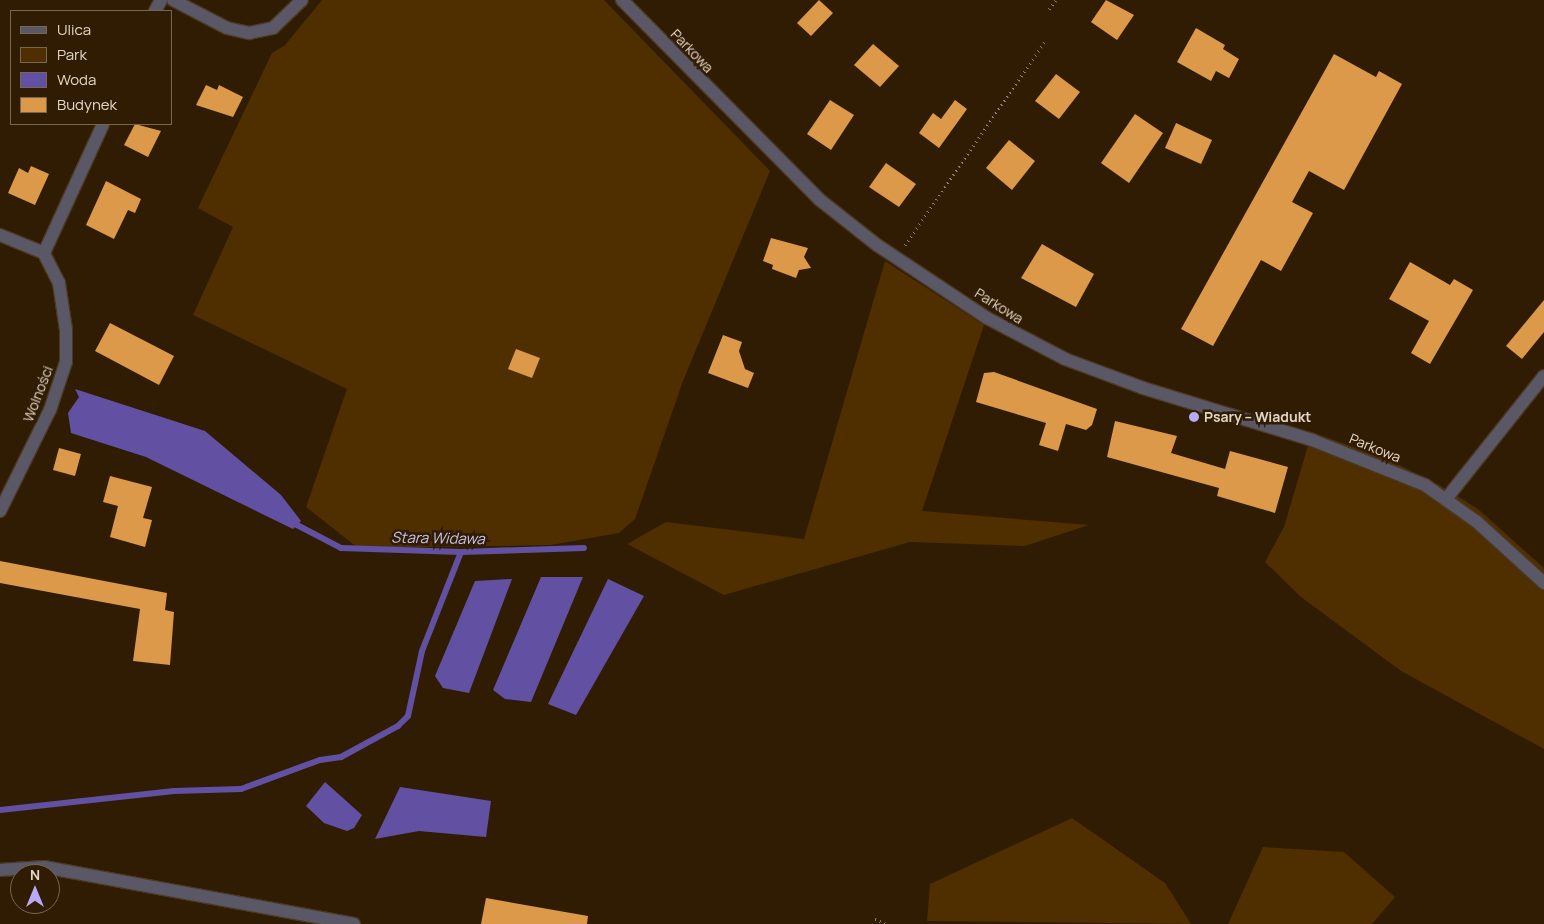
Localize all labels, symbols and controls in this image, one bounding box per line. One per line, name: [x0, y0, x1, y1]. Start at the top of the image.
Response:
legend: [10, 10, 172, 125]
text: Ulica: [57, 19, 91, 40]
street label: Parkowa: [667, 26, 717, 76]
text: Park: [57, 44, 87, 65]
text: Woda: [57, 69, 96, 90]
text: Budynek: [57, 94, 117, 115]
street label: Parkowa: [972, 285, 1026, 327]
street label: Wolności: [20, 364, 56, 424]
place label: Psary – Wiadukt: [1204, 409, 1311, 425]
marker: Psary – Wiadukt: [1188, 411, 1200, 423]
street label: Parkowa: [1347, 430, 1403, 466]
water label: Stara Widawa: [391, 528, 485, 548]
north arrow: [10, 864, 60, 914]
text: N: [30, 865, 40, 884]

